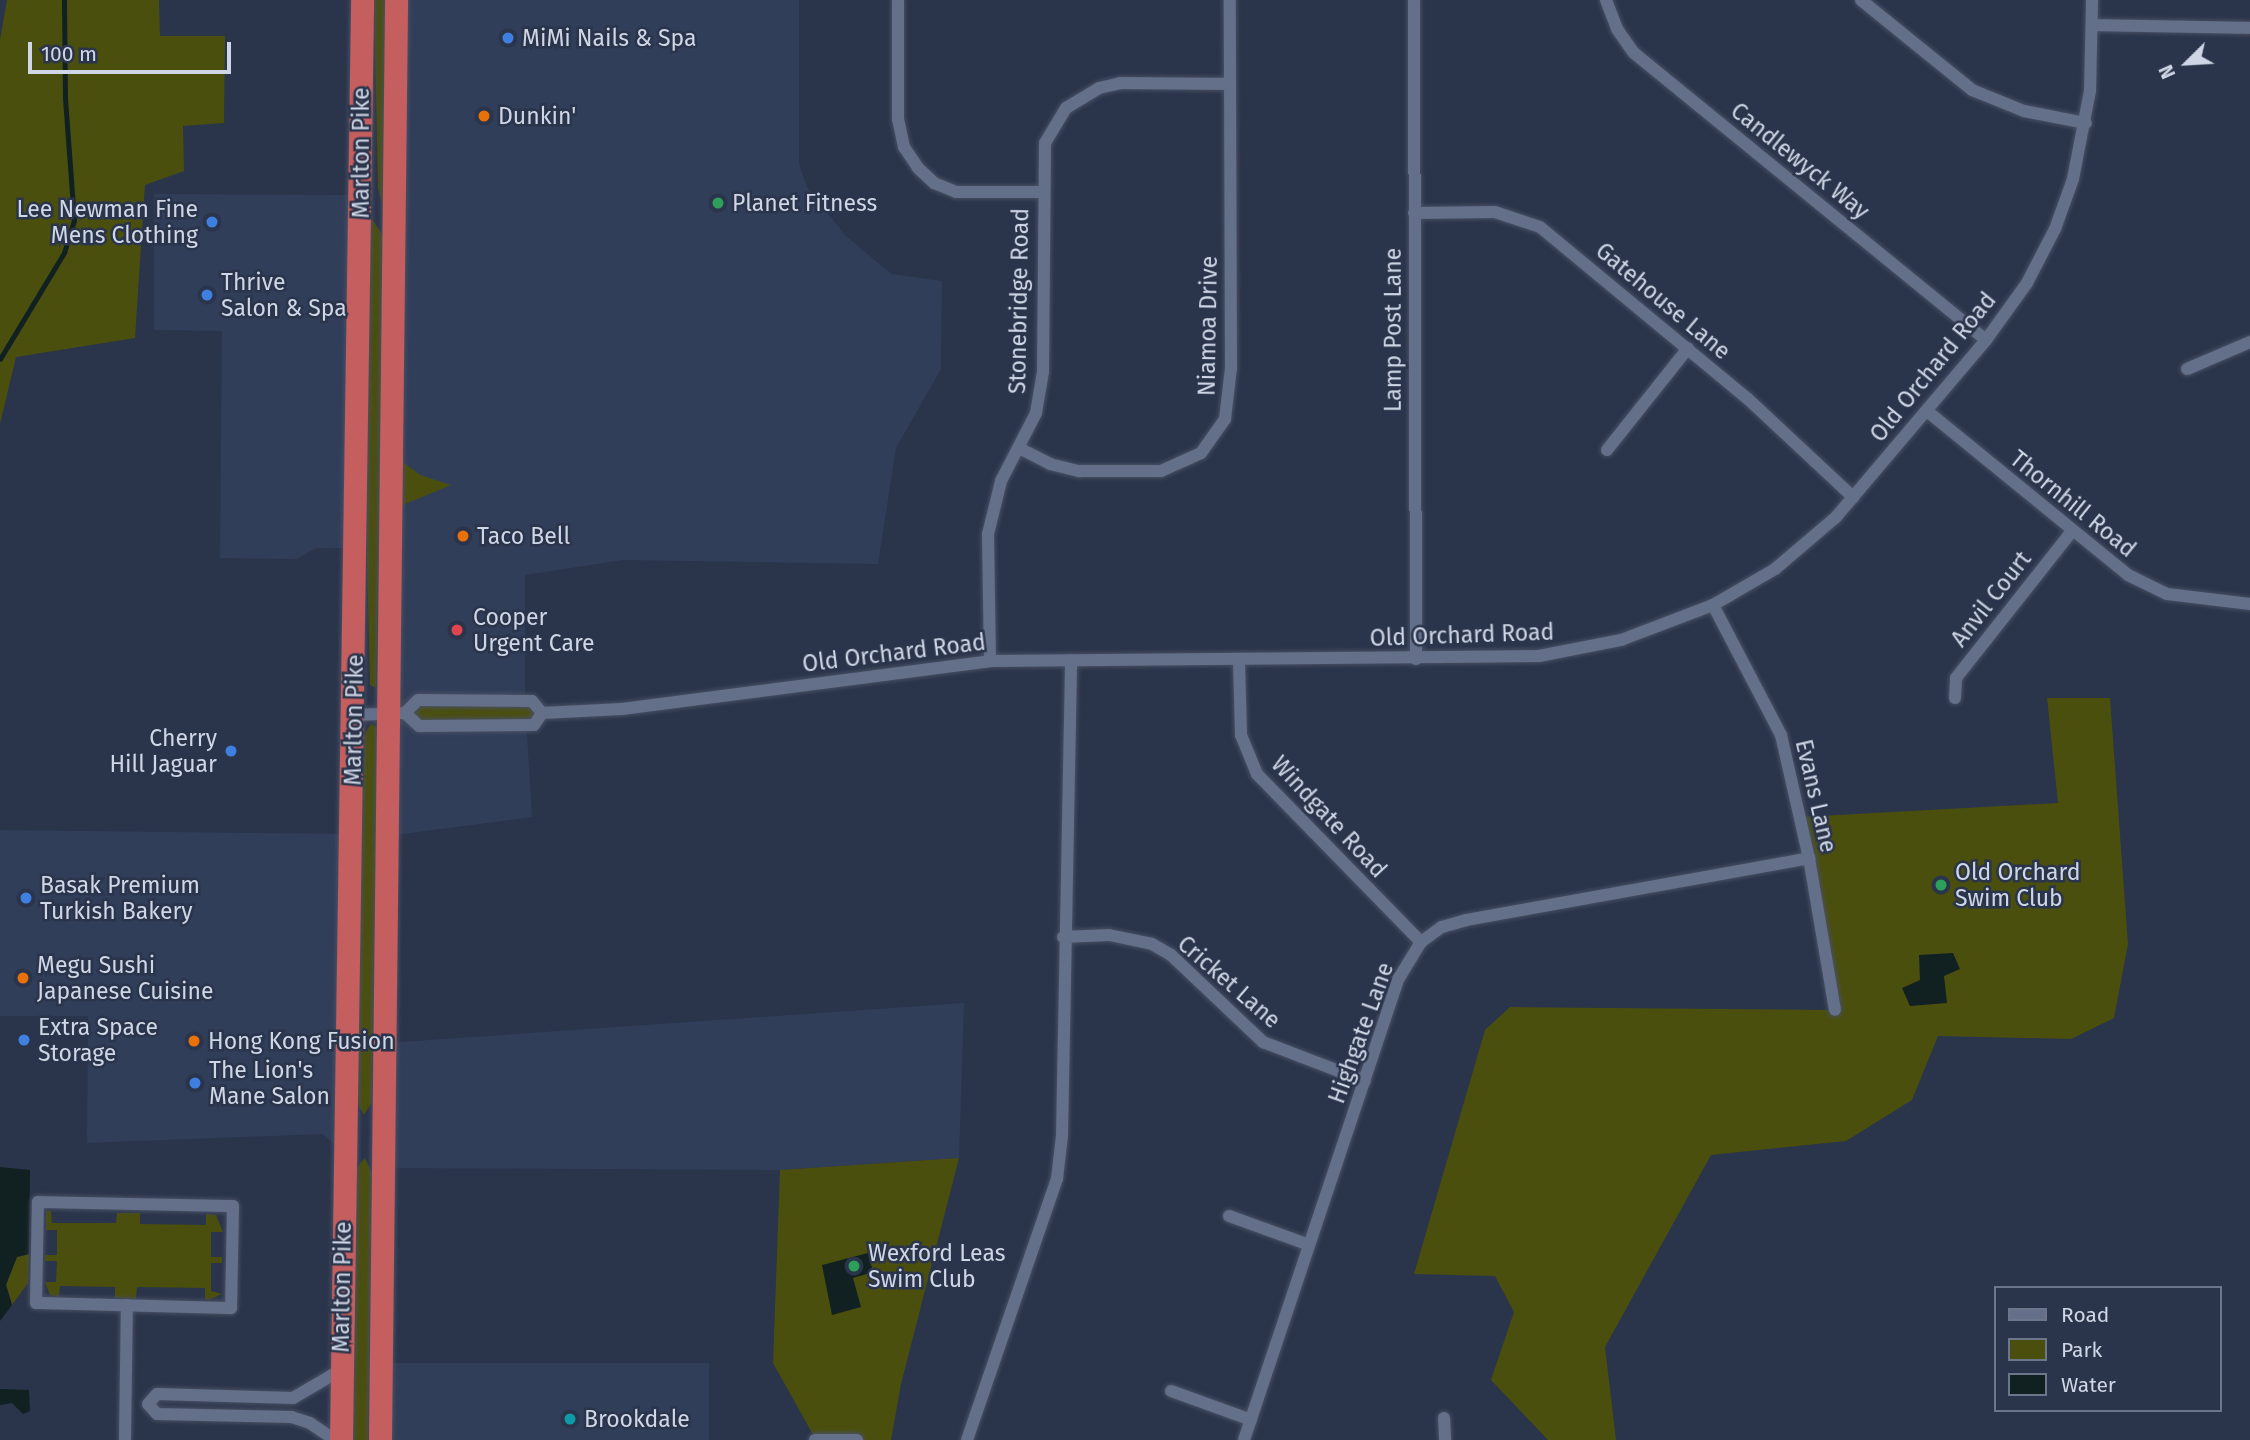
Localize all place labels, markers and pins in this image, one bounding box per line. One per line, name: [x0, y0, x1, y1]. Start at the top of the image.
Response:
place label: MiMi Nails & Spa: [522, 24, 696, 52]
marker: MiMi Nails & Spa: [500, 30, 516, 46]
place label: Dunkin': [498, 102, 576, 130]
marker: Dunkin': [476, 108, 492, 124]
place label: Planet Fitness: [732, 189, 877, 217]
place label: Lee Newman Fine Mens Clothing: [16, 195, 198, 249]
marker: Planet Fitness: [710, 195, 726, 211]
marker: Lee Newman Fine Mens Clothing: [204, 214, 220, 230]
place label: Thrive Salon & Spa: [221, 268, 347, 322]
marker: Thrive Salon & Spa: [199, 287, 215, 303]
place label: Taco Bell: [477, 522, 570, 550]
marker: Taco Bell: [455, 528, 471, 544]
place label: Cooper Urgent Care: [473, 603, 595, 657]
marker: Cooper Urgent Care: [447, 620, 467, 640]
place label: Cherry Hill Jaguar: [109, 724, 217, 778]
marker: Cherry Hill Jaguar: [223, 743, 239, 759]
place label: Old Orchard Swim Club: [1955, 858, 2080, 912]
place label: Basak Premium Turkish Bakery: [40, 871, 200, 925]
marker: Old Orchard Swim Club: [1933, 877, 1949, 893]
marker: Basak Premium Turkish Bakery: [18, 890, 34, 906]
place label: Megu Sushi Japanese Cuisine: [37, 951, 213, 1005]
marker: Megu Sushi Japanese Cuisine: [15, 970, 31, 986]
place label: Extra Space Storage: [38, 1013, 158, 1067]
place label: Hong Kong Fusion: [208, 1027, 395, 1055]
marker: Extra Space Storage: [16, 1032, 32, 1048]
marker: Hong Kong Fusion: [186, 1033, 202, 1049]
place label: The Lion's Mane Salon: [209, 1056, 330, 1110]
marker: The Lion's Mane Salon: [187, 1075, 203, 1091]
place label: Wexford Leas Swim Club: [868, 1239, 1005, 1293]
marker: Wexford Leas Swim Club: [846, 1258, 862, 1274]
place label: Brookdale: [584, 1405, 690, 1433]
marker: Brookdale: [562, 1411, 578, 1427]

